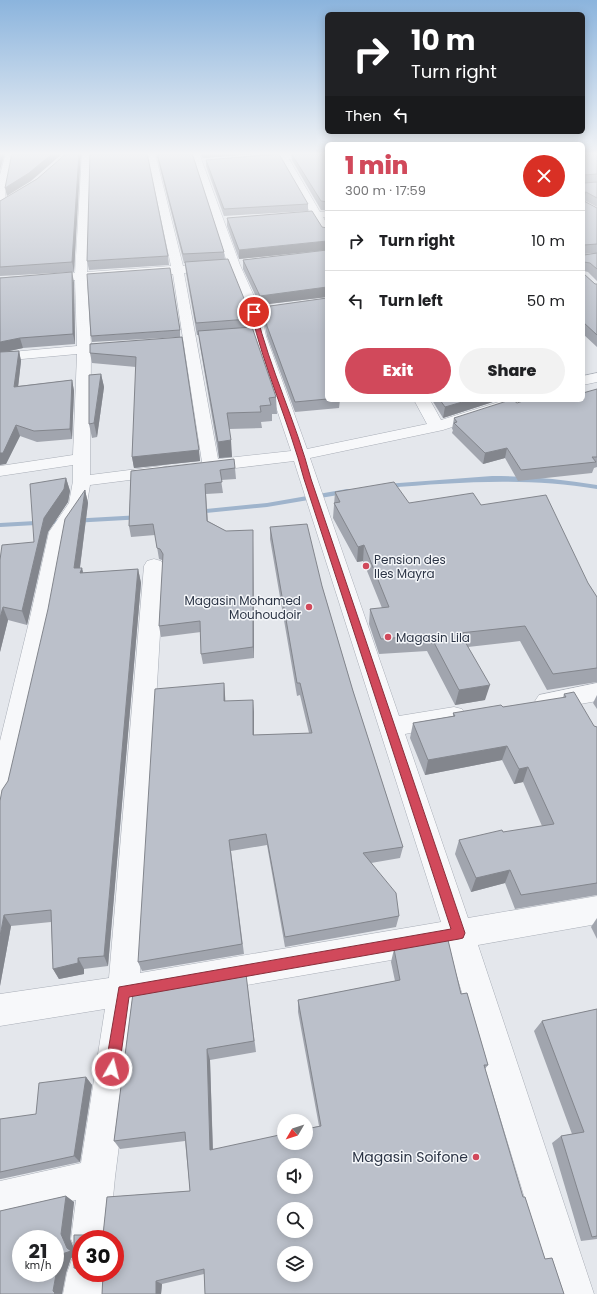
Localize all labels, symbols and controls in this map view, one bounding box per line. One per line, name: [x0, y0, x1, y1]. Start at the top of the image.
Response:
text: 10 m: [411, 21, 475, 60]
icon: right: [345, 28, 397, 80]
text: Turn right: [411, 59, 497, 84]
icon: left: [390, 104, 412, 126]
text: Then: [345, 105, 382, 126]
text: 1 min: [345, 149, 408, 182]
button: close: [523, 155, 565, 197]
text: 300 m · 17:59: [345, 181, 426, 200]
icon: right: [345, 230, 367, 252]
text: Turn right: [379, 230, 455, 251]
text: 10 m: [531, 230, 565, 251]
icon: left: [345, 290, 367, 312]
text: Turn left: [379, 290, 443, 311]
text: 50 m: [527, 290, 565, 311]
pin: [237, 295, 271, 329]
icon: arrive: [243, 301, 265, 323]
button: Exit: [345, 348, 451, 394]
button: Share: [459, 348, 565, 394]
place label: Pension des Iles Mayra: [374, 551, 446, 582]
marker: Pension des Iles Mayra: [361, 561, 371, 571]
place label: Magasin Mohamed Mouhoudoir: [185, 592, 302, 623]
marker: Magasin Mohamed Mouhoudoir: [304, 602, 314, 612]
place label: Magasin Lila: [396, 629, 470, 646]
marker: Magasin Lila: [383, 632, 393, 642]
position arrow: [91, 1048, 133, 1090]
north arrow: [277, 1114, 313, 1150]
map controls: [277, 1114, 313, 1282]
place label: Magasin Soifone: [352, 1147, 468, 1167]
marker: Magasin Soifone: [471, 1152, 481, 1162]
button: sound: [277, 1158, 313, 1194]
button: search: [277, 1202, 313, 1238]
speed limit sign: 30: [72, 1230, 124, 1282]
text: 21: [29, 1237, 47, 1265]
button: layers: [277, 1246, 313, 1282]
text: km/h: [25, 1258, 51, 1273]

